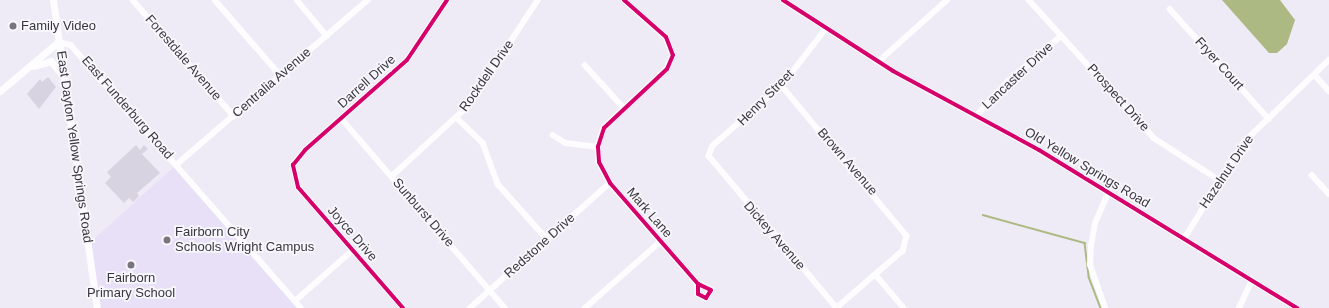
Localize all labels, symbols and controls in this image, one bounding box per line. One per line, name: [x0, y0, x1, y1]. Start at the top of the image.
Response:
street label: Forestdale Avenue: [141, 12, 225, 104]
place label: Family Video: [21, 18, 96, 34]
marker: Family Video: [8, 21, 18, 31]
street label: Fryer Court: [1191, 34, 1247, 94]
street label: Rockdell Drive: [457, 37, 517, 115]
street label: Lancaster Drive: [979, 39, 1057, 113]
street label: Centralia Avenue: [229, 44, 315, 122]
street label: East Dayton Yellow Springs Road: [53, 50, 95, 244]
street label: Darrell Drive: [335, 52, 399, 112]
street label: East Funderburg Road: [78, 53, 176, 163]
street label: Prospect Drive: [1084, 61, 1152, 135]
street label: Henry Street: [735, 67, 797, 129]
street label: Old Yellow Springs Road: [1022, 124, 1152, 212]
street label: Brown Avenue: [813, 125, 881, 199]
street label: Hazelnut Drive: [1197, 132, 1257, 212]
street label: Sunburst Drive: [389, 175, 457, 251]
street label: Mark Lane: [623, 185, 675, 241]
street label: Dickey Avenue: [740, 198, 808, 274]
street label: Joyce Drive: [324, 203, 380, 265]
street label: Redstone Drive: [501, 210, 579, 282]
place label: Fairborn City Schools Wright Campus: [175, 225, 314, 256]
marker: Fairborn City Schools Wright Campus: [162, 235, 172, 245]
marker: Fairborn Primary School: [126, 260, 136, 270]
place label: Fairborn Primary School: [87, 271, 175, 302]

